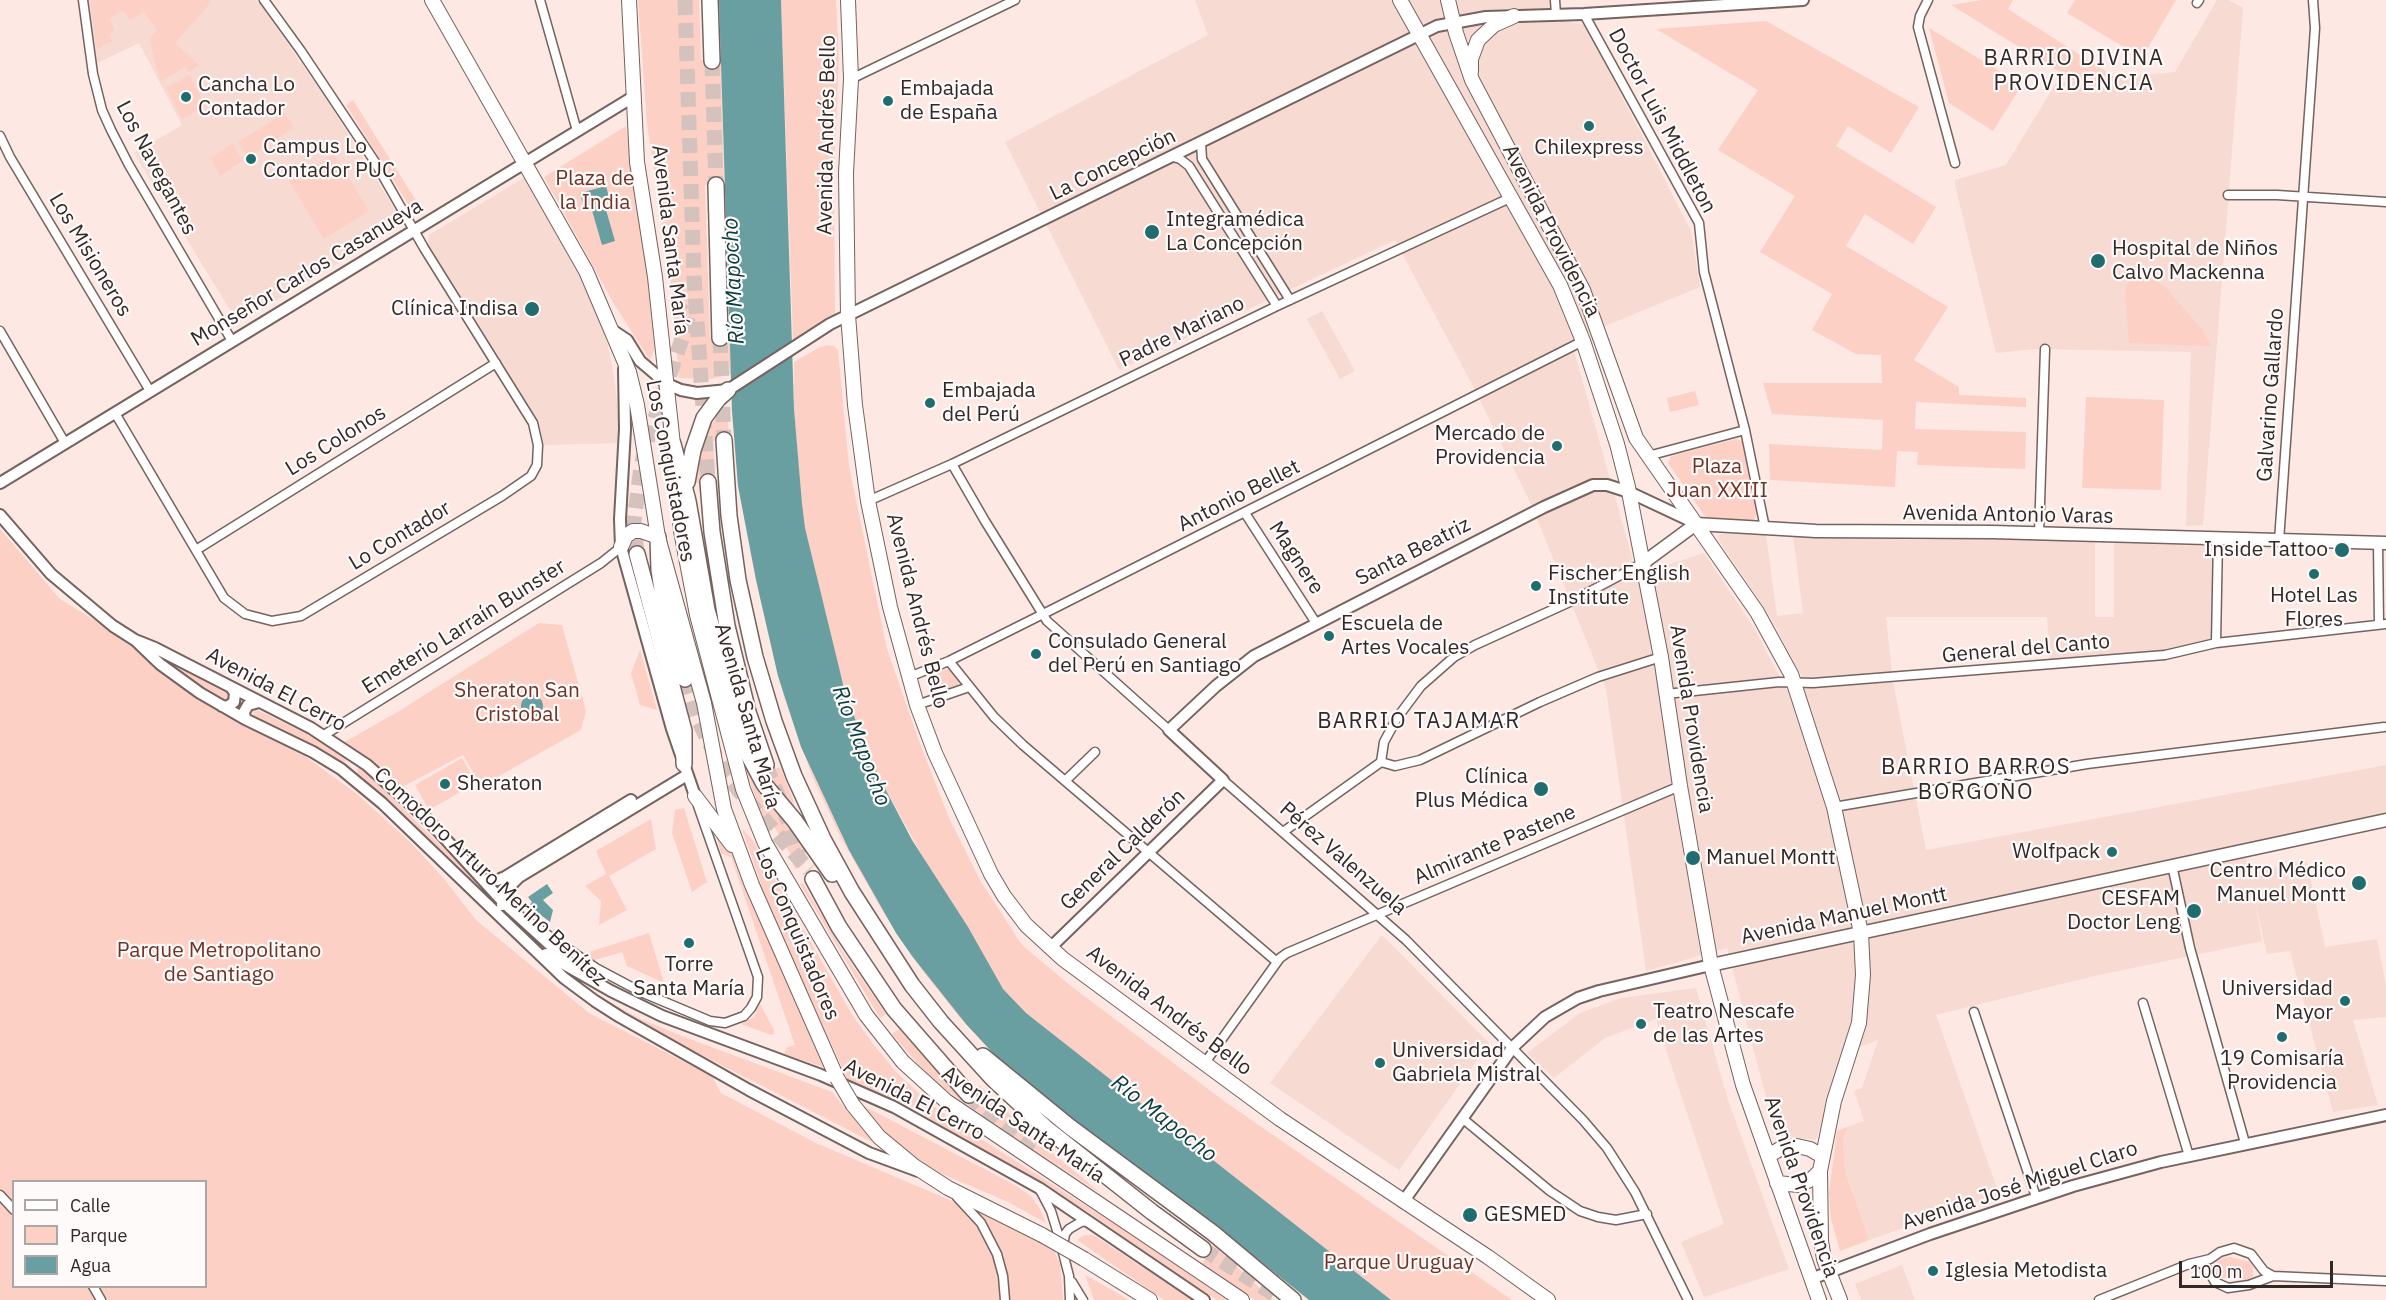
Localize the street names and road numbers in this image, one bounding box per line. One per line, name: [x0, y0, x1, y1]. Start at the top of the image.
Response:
street label: Doctor Luis Middleton: [1603, 24, 1721, 218]
street label: Avenida Andrés Bello: [813, 35, 841, 235]
street label: Los Navegantes: [110, 97, 202, 239]
street label: La Concepción: [1046, 124, 1180, 206]
street label: Avenida Providencia: [1497, 141, 1605, 321]
street label: Avenida Santa María: [646, 143, 694, 337]
street label: Los Misioneros: [43, 189, 137, 321]
street label: Monseñor Carlos Casanueva: [187, 194, 427, 352]
street label: Padre Mariano: [1115, 291, 1249, 373]
street label: Galvarino Gallardo: [2252, 307, 2290, 483]
street label: Los Conquistadores: [640, 378, 700, 564]
street label: Los Colonos: [281, 400, 391, 482]
street label: Antonio Bellet: [1174, 454, 1304, 538]
street label: Lo Contador: [345, 496, 455, 576]
street label: Avenida Antonio Varas: [1902, 501, 2114, 529]
street label: Avenida Andrés Bello: [881, 511, 953, 711]
street label: Santa Beatriz: [1351, 512, 1475, 592]
street label: Magnere: [1263, 517, 1329, 599]
street label: Emeterio Larraín Bunster: [358, 554, 570, 700]
street label: Avenida Santa María: [708, 620, 786, 812]
street label: Avenida Providencia: [1664, 623, 1718, 815]
street label: General del Canto: [1941, 629, 2111, 669]
street label: Avenida El Cerro: [202, 643, 350, 737]
street label: Comodoro Arturo Merino Benítez: [368, 762, 612, 992]
street label: General Calderón: [1055, 784, 1191, 916]
street label: Pérez Valenzuela: [1274, 797, 1412, 921]
street label: Almirante Pastene: [1410, 800, 1580, 890]
street label: Los Conquistadores: [749, 844, 845, 1024]
street label: Avenida Manuel Montt: [1739, 882, 1949, 950]
street label: Avenida Andrés Bello: [1081, 941, 1257, 1081]
street label: Avenida El Cerro: [839, 1054, 989, 1146]
street label: Avenida Santa María: [937, 1061, 1109, 1189]
street label: Avenida Providencia: [1758, 1093, 1844, 1281]
street label: Avenida José Miguel Claro: [1899, 1136, 2141, 1236]

